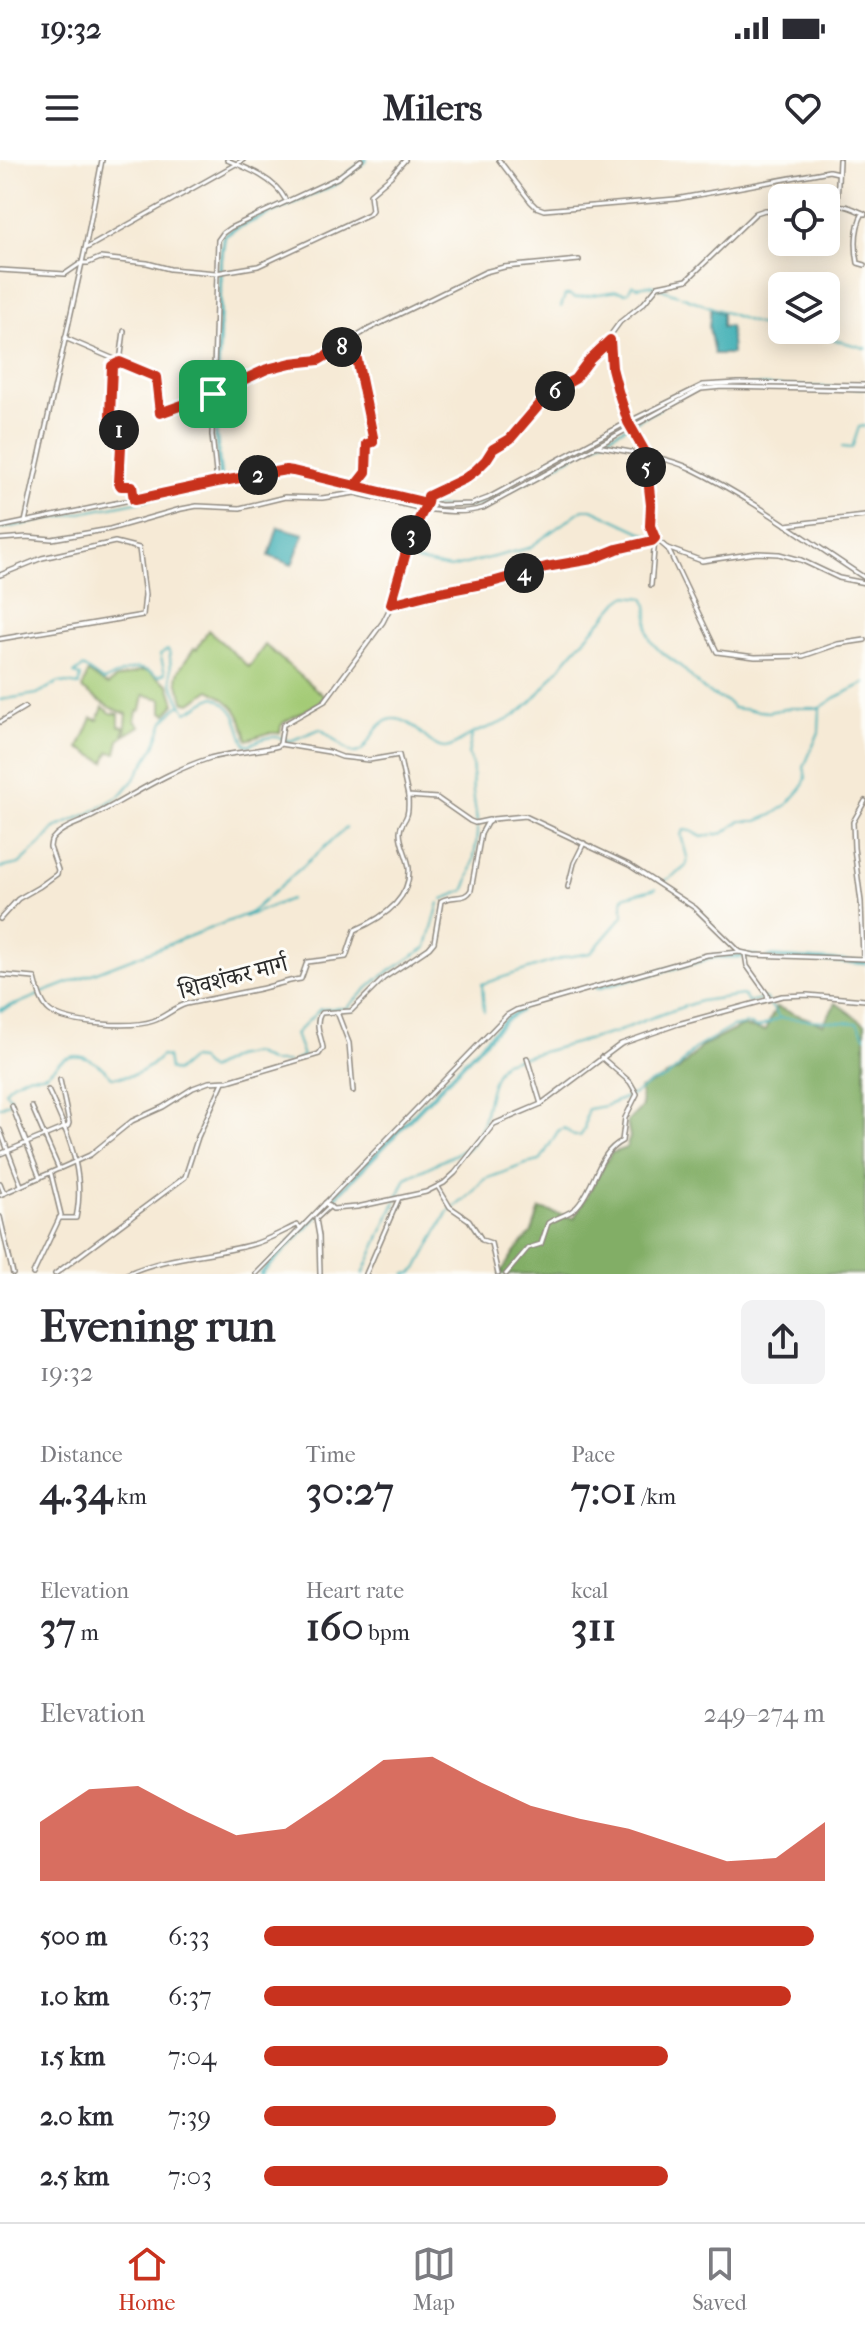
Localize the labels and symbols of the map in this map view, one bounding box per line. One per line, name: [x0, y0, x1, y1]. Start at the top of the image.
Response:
pin: 8: [322, 327, 362, 367]
pin: [179, 360, 247, 428]
pin: 6: [535, 371, 575, 411]
pin: 1: [99, 410, 139, 450]
pin: 5: [626, 447, 666, 487]
pin: 2: [238, 455, 278, 495]
pin: 3: [391, 515, 431, 555]
pin: 4: [504, 553, 544, 593]
street label: शिवशंकर मार्ग: [175, 949, 292, 1005]

